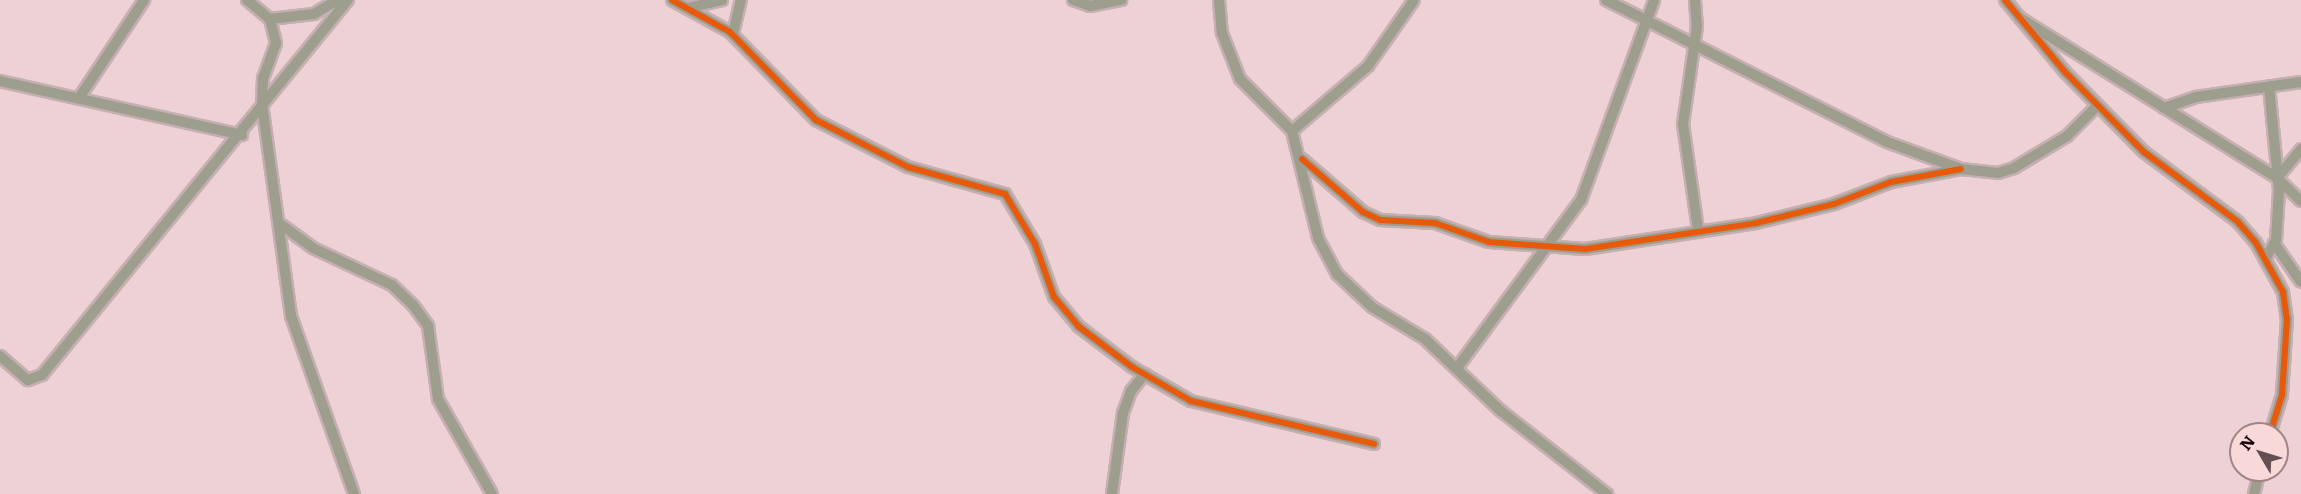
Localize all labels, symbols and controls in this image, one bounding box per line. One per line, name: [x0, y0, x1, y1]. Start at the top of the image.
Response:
north arrow: [2229, 422, 2289, 482]
text: N: [2233, 429, 2260, 455]

